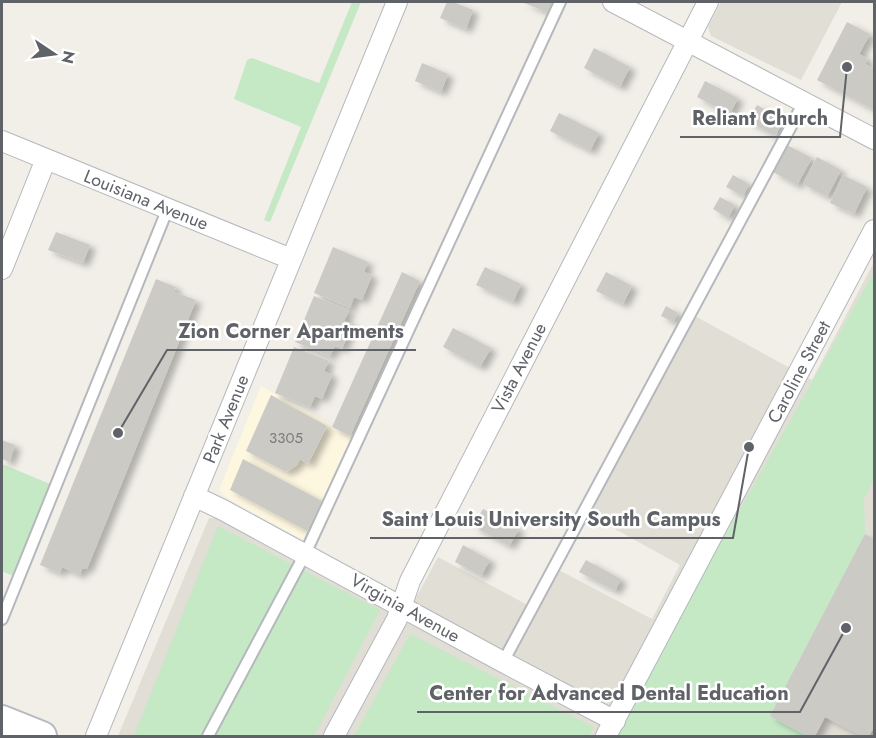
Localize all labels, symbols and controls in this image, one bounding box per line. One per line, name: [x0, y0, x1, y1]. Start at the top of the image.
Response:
north arrow: [24, 24, 84, 84]
text: N: [55, 48, 81, 66]
callout: Reliant Church: [680, 99, 840, 137]
text: Reliant Church: [692, 104, 828, 133]
street label: Louisiana Avenue: [80, 163, 212, 237]
callout: Zion Corner Apartments: [167, 312, 416, 350]
street label: Caroline Street: [761, 316, 837, 428]
text: Zion Corner Apartments: [178, 317, 404, 346]
street label: Vista Avenue: [485, 318, 553, 418]
street label: Park Avenue: [196, 371, 256, 467]
house number: 3305: [269, 427, 303, 449]
callout: Saint Louis University South Campus: [370, 500, 733, 538]
text: Saint Louis University South Campus: [381, 505, 721, 534]
street label: Virginia Avenue: [345, 567, 465, 649]
callout: Center for Advanced Dental Education: [417, 674, 800, 712]
text: Center for Advanced Dental Education: [429, 679, 789, 708]

